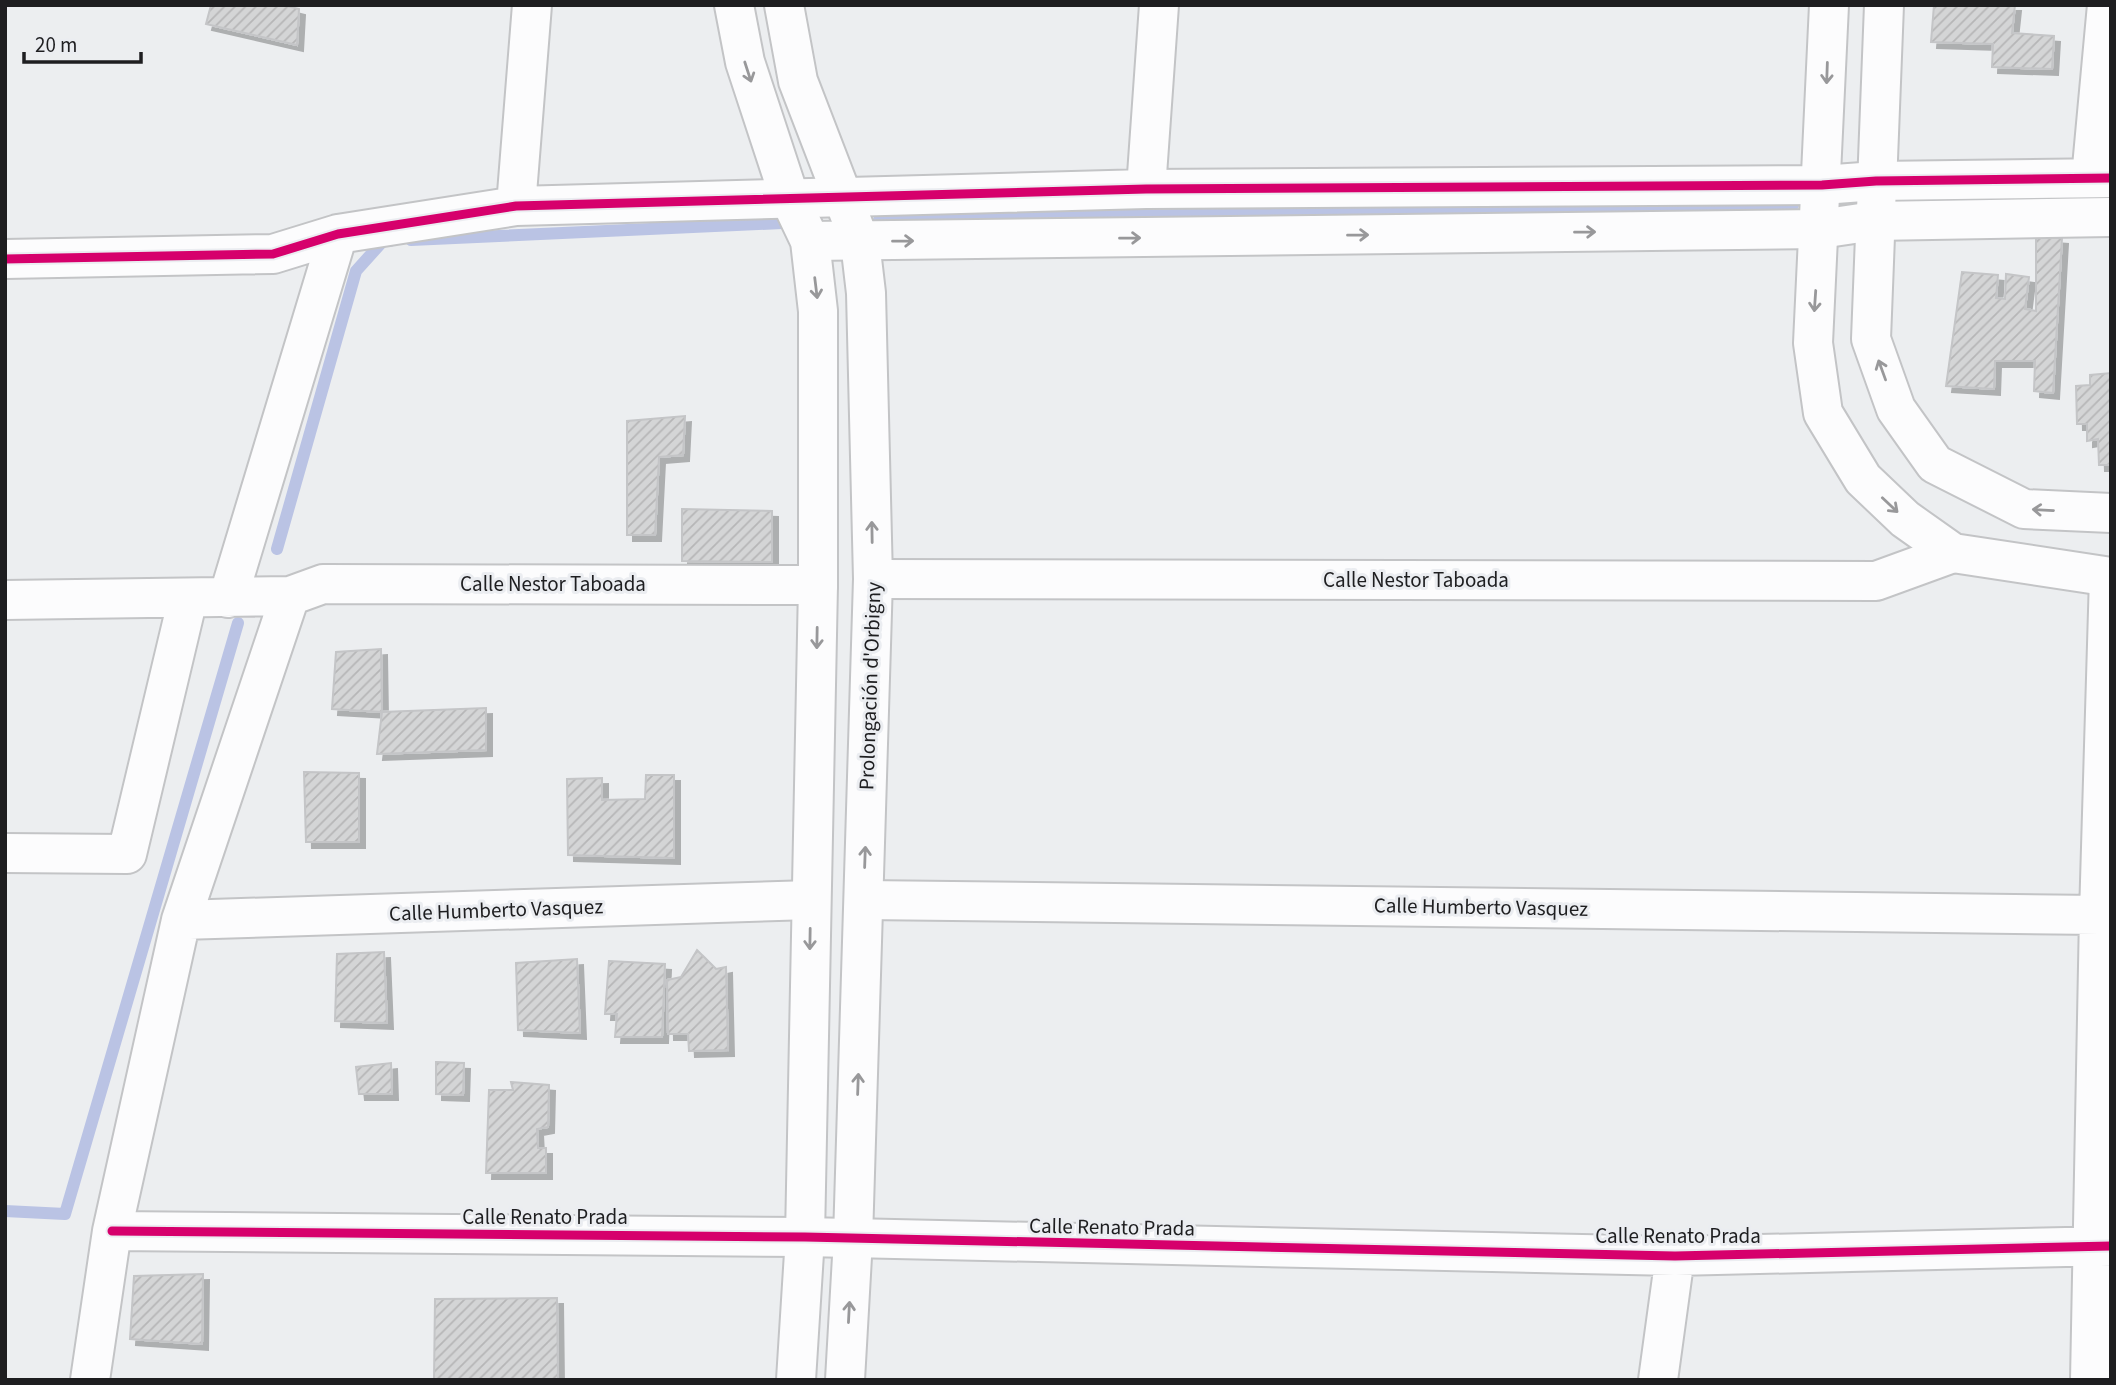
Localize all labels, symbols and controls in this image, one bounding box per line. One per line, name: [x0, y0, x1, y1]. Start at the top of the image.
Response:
scale bar: [24, 21, 142, 65]
text: 20 m: [35, 30, 77, 60]
one-way arrow: [743, 60, 756, 82]
one-way arrow: [1820, 62, 1833, 85]
one-way arrow: [1574, 225, 1597, 239]
one-way arrow: [1346, 228, 1369, 242]
one-way arrow: [1119, 231, 1142, 245]
one-way arrow: [891, 234, 914, 248]
one-way arrow: [809, 276, 822, 299]
one-way arrow: [1808, 289, 1821, 311]
one-way arrow: [1875, 359, 1887, 381]
one-way arrow: [1881, 496, 1898, 513]
one-way arrow: [2031, 504, 2054, 517]
one-way arrow: [865, 520, 879, 543]
street label: Calle Nestor Taboada: [1323, 565, 1509, 595]
street label: Calle Nestor Taboada: [460, 569, 646, 599]
street label: Prolongación d'Orbigny: [851, 581, 889, 790]
one-way arrow: [810, 626, 823, 649]
one-way arrow: [858, 846, 872, 869]
street label: Calle Humberto Vasquez: [1374, 890, 1588, 924]
street label: Calle Humberto Vasquez: [388, 891, 604, 929]
one-way arrow: [804, 927, 817, 950]
one-way arrow: [851, 1073, 865, 1096]
street label: Calle Renato Prada: [462, 1202, 628, 1232]
street label: Calle Renato Prada: [1029, 1211, 1195, 1243]
street label: Calle Renato Prada: [1595, 1221, 1761, 1251]
one-way arrow: [843, 1301, 856, 1323]

